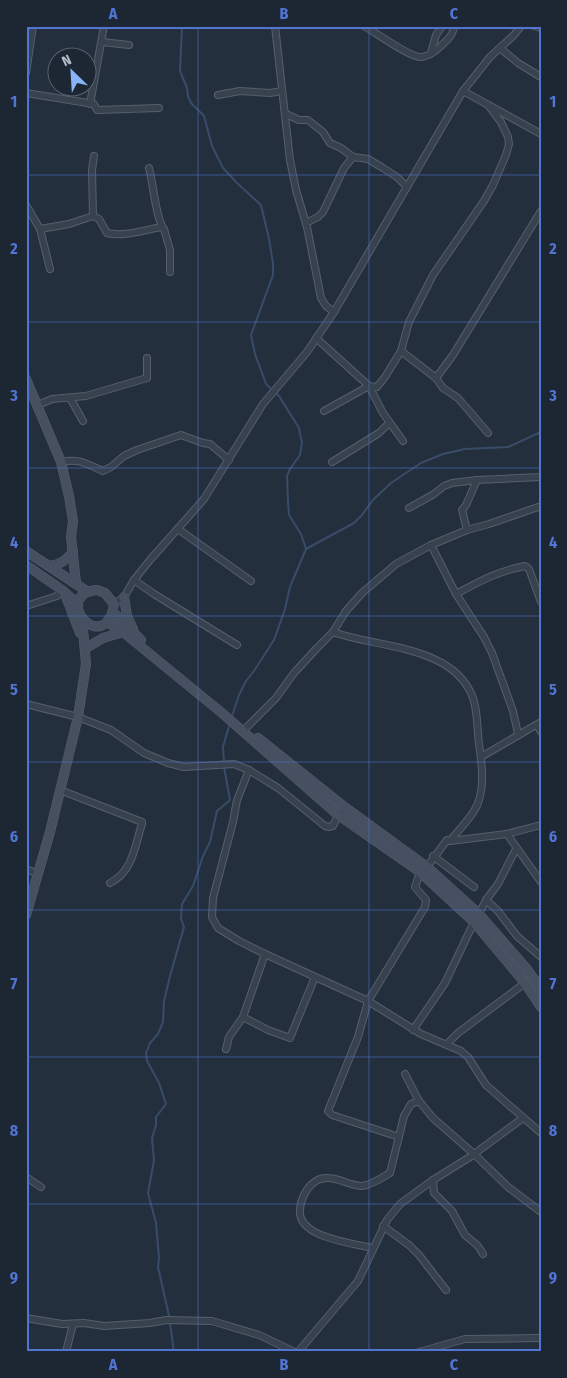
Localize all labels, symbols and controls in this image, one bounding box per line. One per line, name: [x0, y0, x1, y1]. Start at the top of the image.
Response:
text: A: [108, 4, 118, 23]
text: B: [280, 4, 289, 23]
text: C: [450, 4, 459, 23]
north arrow: [48, 48, 98, 98]
text: N: [59, 51, 74, 70]
text: 1: [11, 92, 17, 111]
text: 1: [550, 92, 556, 111]
text: 2: [9, 239, 18, 258]
text: 2: [548, 239, 557, 258]
text: 3: [9, 386, 18, 405]
text: 3: [548, 386, 557, 405]
text: 4: [10, 533, 18, 552]
text: 4: [549, 533, 557, 552]
text: 5: [10, 680, 18, 699]
text: 5: [549, 680, 557, 699]
text: 6: [10, 827, 18, 846]
text: 6: [549, 827, 557, 846]
text: 7: [11, 974, 18, 993]
text: 7: [550, 974, 557, 993]
text: 8: [10, 1121, 19, 1140]
text: 8: [549, 1121, 558, 1140]
text: 9: [10, 1268, 18, 1287]
text: 9: [549, 1268, 557, 1287]
text: A: [108, 1355, 118, 1374]
text: B: [280, 1355, 289, 1374]
text: C: [450, 1355, 459, 1374]

